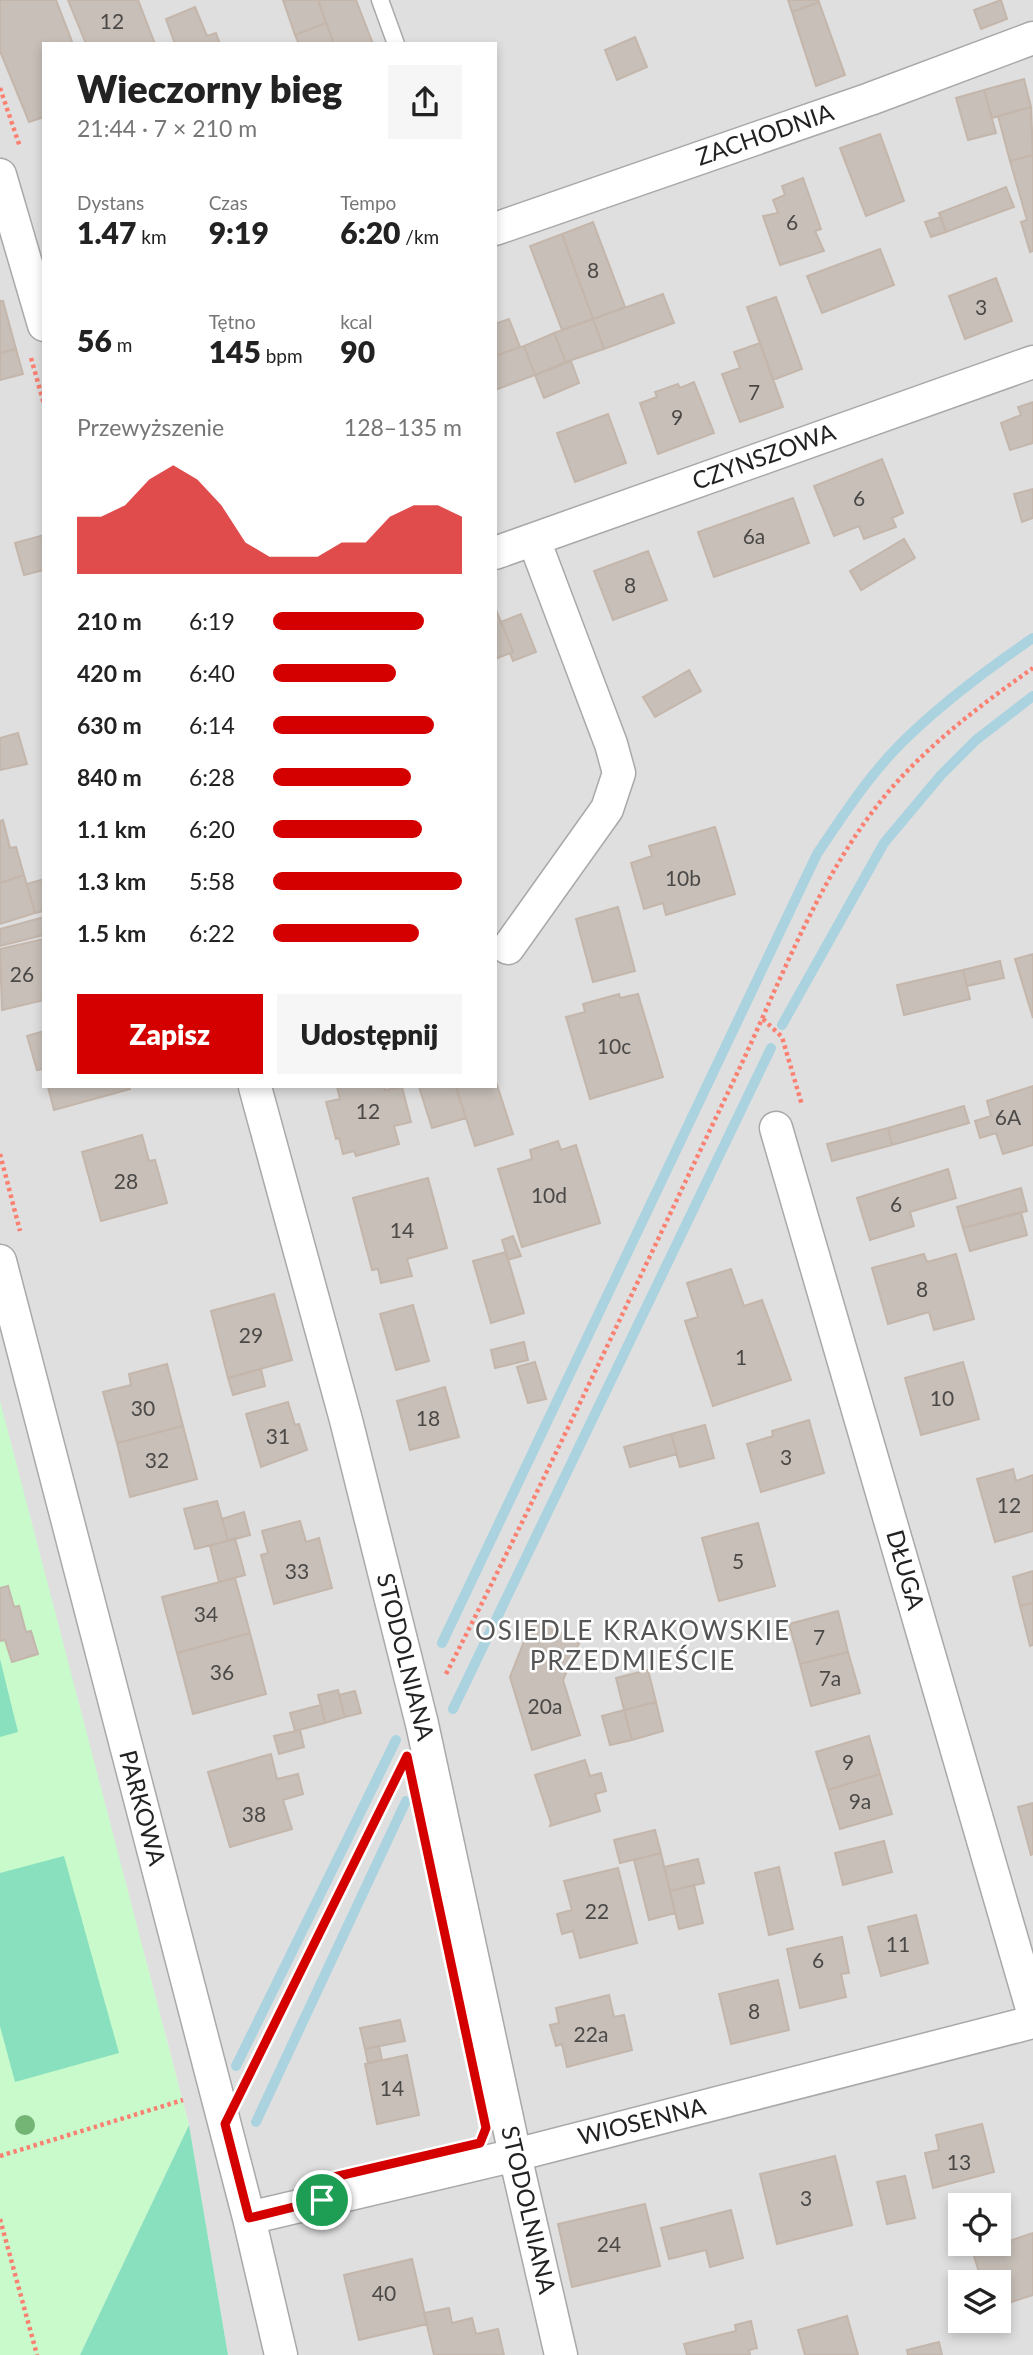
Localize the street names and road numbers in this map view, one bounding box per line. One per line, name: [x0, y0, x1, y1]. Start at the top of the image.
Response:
street label: ZACHODNIA: [692, 96, 838, 171]
street label: CZYNSZOWA: [688, 416, 840, 495]
street label: DŁUGA: [881, 1526, 932, 1613]
street label: STODOLNIANA: [372, 1570, 441, 1744]
street label: PARKOWA: [114, 1747, 173, 1869]
street label: WIOSENNA: [575, 2091, 709, 2150]
street label: STODOLNIANA: [496, 2123, 563, 2297]

